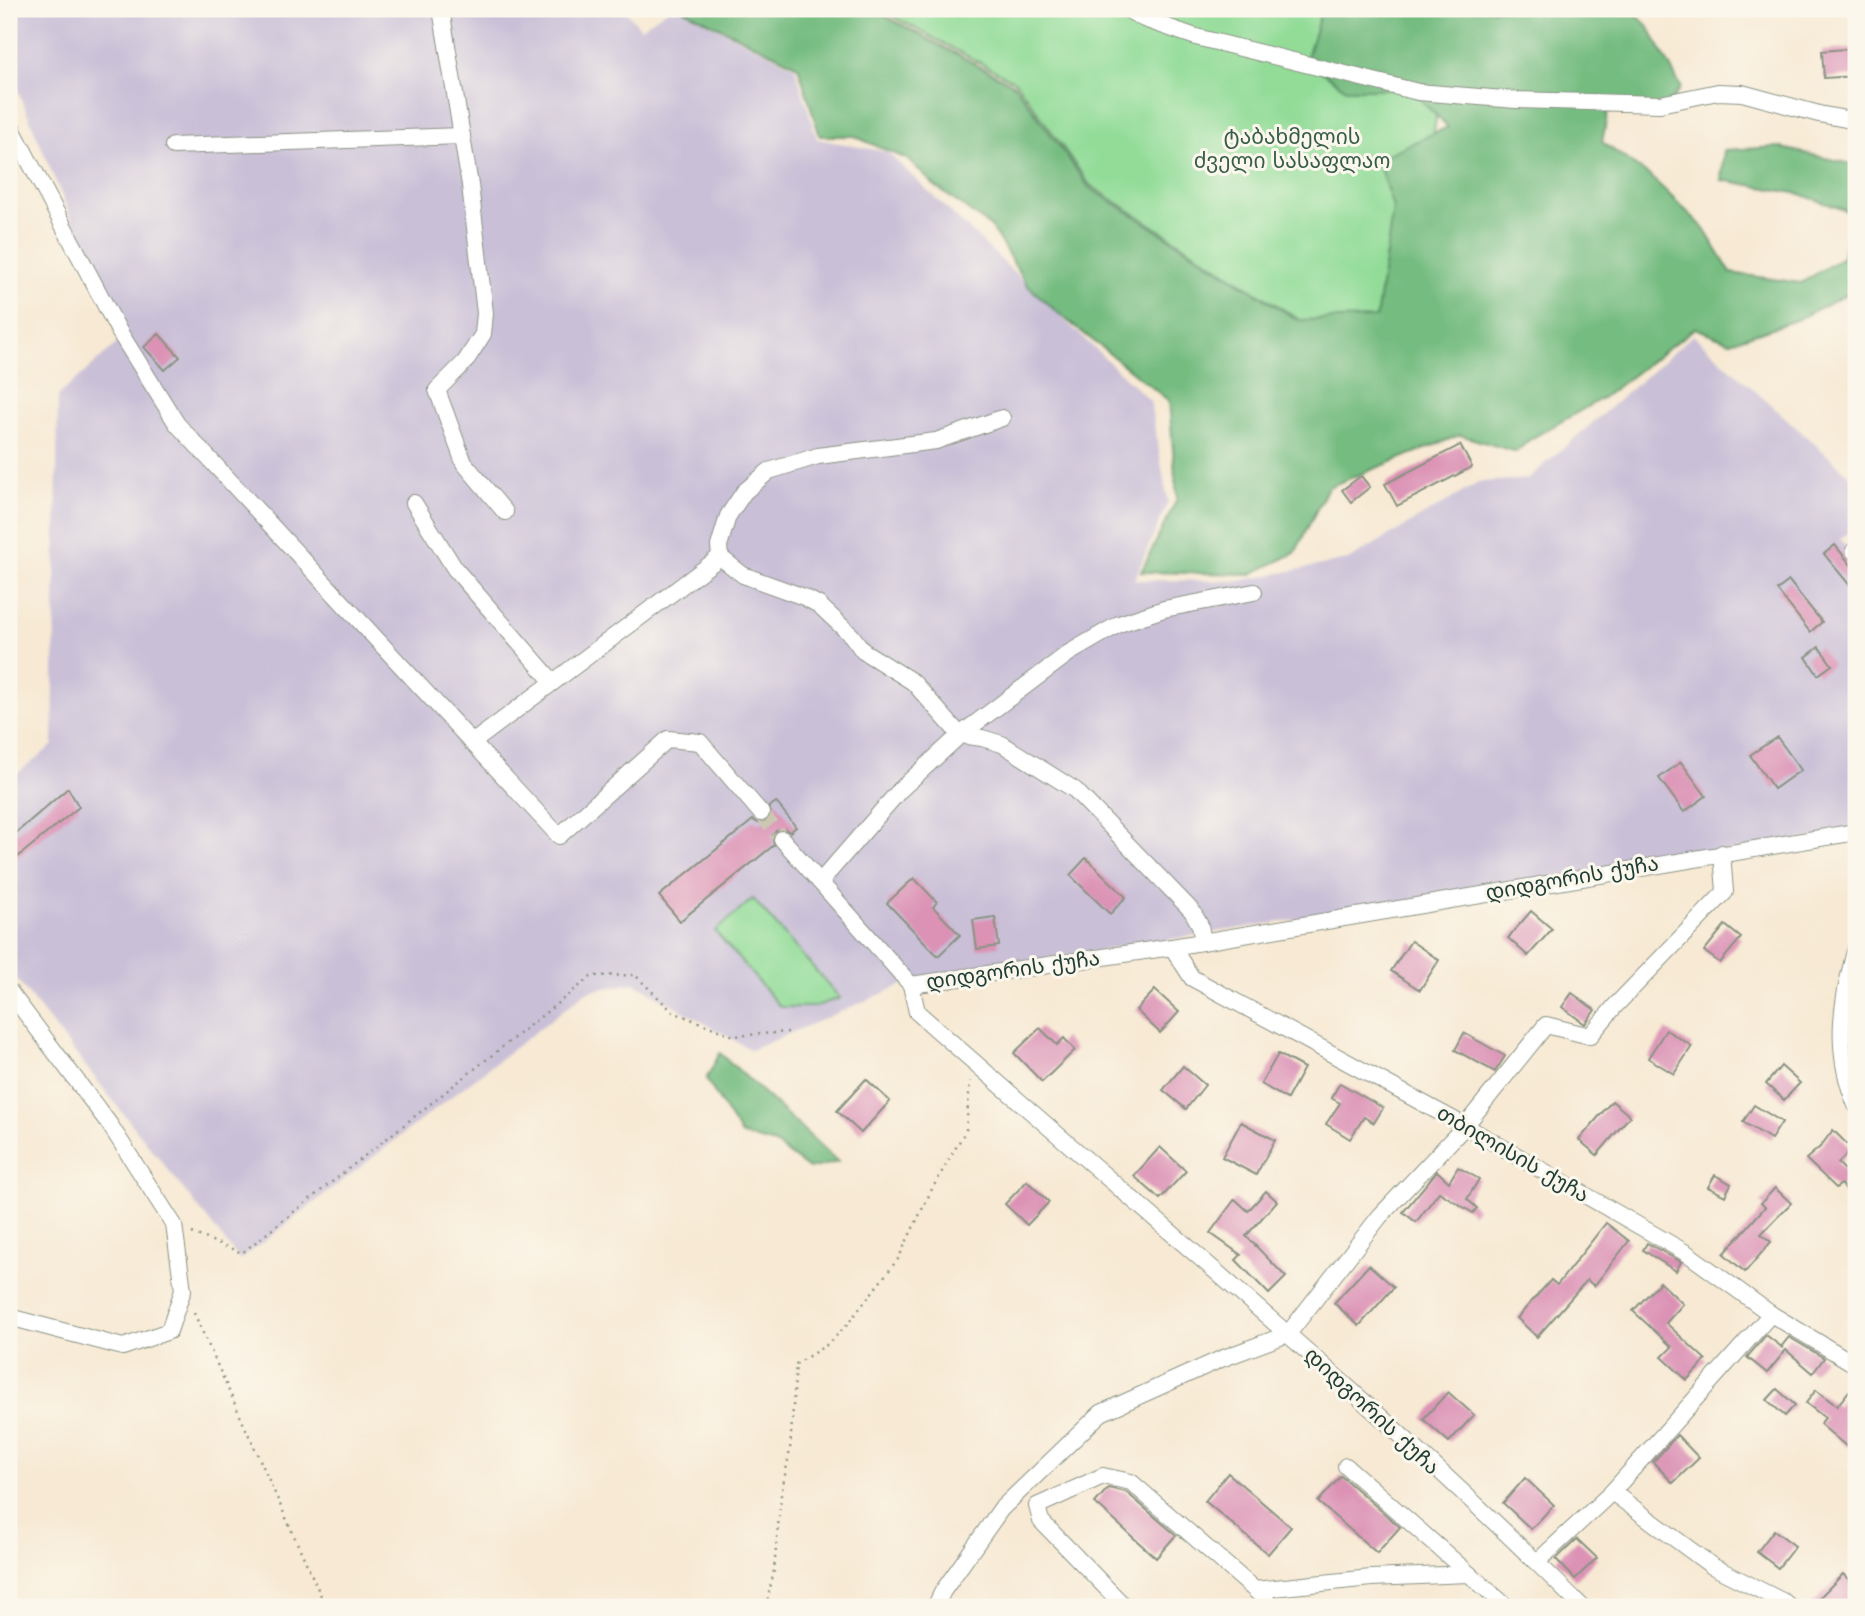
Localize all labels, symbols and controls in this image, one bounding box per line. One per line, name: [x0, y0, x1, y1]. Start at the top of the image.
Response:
park label: ტაბახმელის ძველი სასაფლაო: [1194, 125, 1390, 174]
street label: დიდგორის ქუჩა: [1484, 851, 1661, 906]
street label: დიდგორის ქუჩა: [925, 946, 1102, 995]
street label: თბილისის ქუჩა: [1432, 1101, 1593, 1208]
street label: დიდგორის ქუჩა: [1299, 1342, 1444, 1480]

